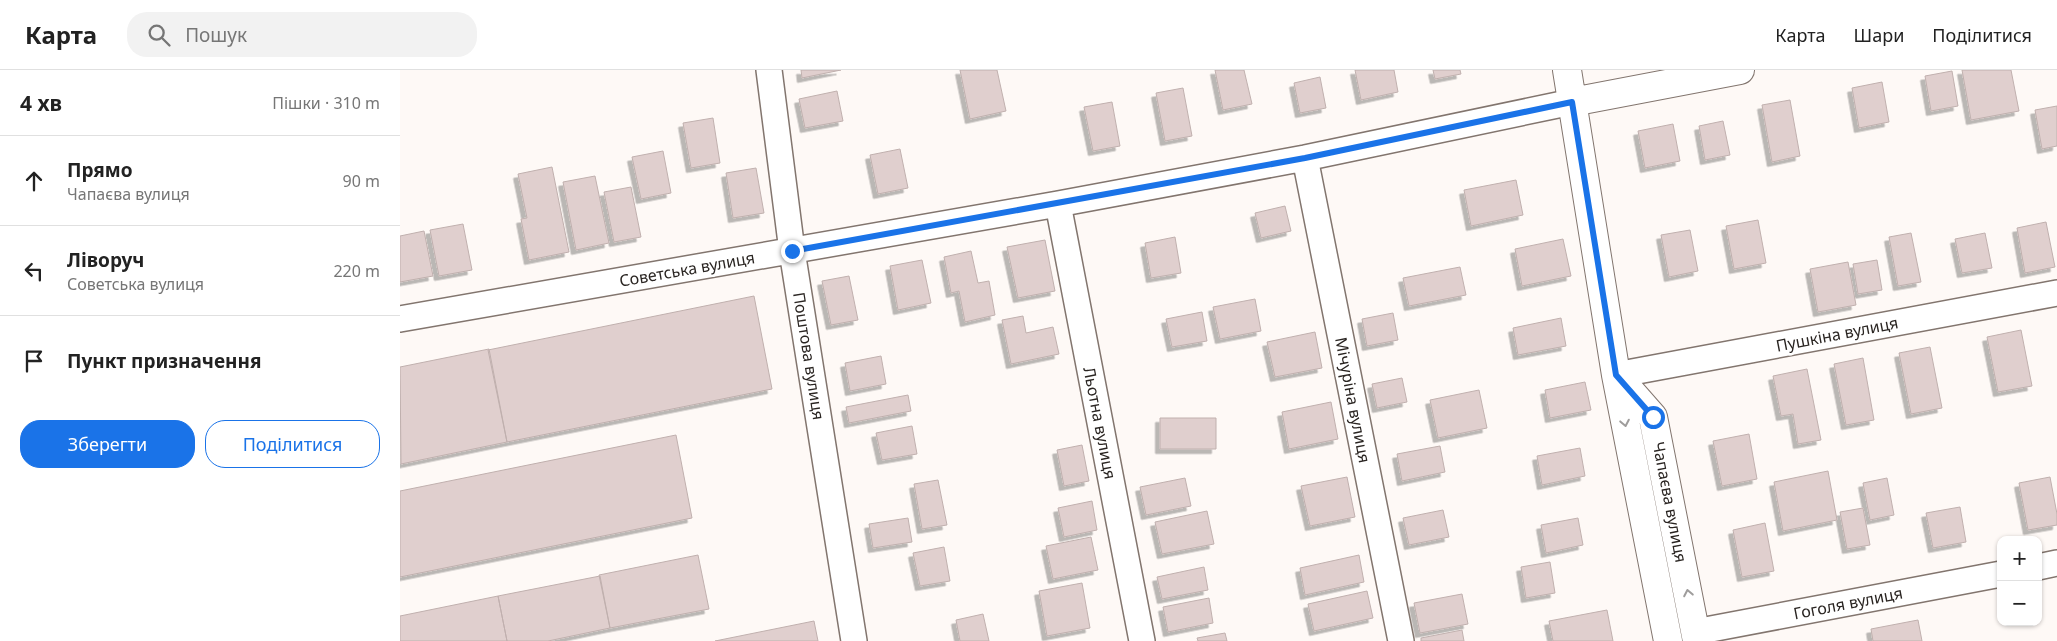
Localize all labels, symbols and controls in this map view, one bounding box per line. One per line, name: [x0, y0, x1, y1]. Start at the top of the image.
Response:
search box: [127, 12, 477, 57]
text: Карта: [25, 18, 97, 51]
icon: search: [145, 21, 173, 49]
text: Пошук: [185, 22, 247, 48]
text: Карта: [1775, 23, 1826, 47]
text: Шари: [1854, 23, 1904, 47]
text: Поділитися: [1932, 23, 2032, 47]
text: 4 хв: [20, 89, 62, 117]
text: Пішки · 310 m: [272, 92, 380, 114]
text: Прямо: [67, 157, 133, 183]
icon: ahead: [20, 167, 48, 195]
text: 90 m: [343, 170, 380, 192]
text: Чапаєва вулиця: [67, 183, 190, 205]
route end: [781, 240, 804, 263]
street label: Советська вулиця: [618, 246, 756, 292]
text: Ліворуч: [67, 247, 144, 273]
icon: left: [20, 257, 48, 285]
text: 220 m: [333, 260, 380, 282]
text: Советська вулиця: [67, 273, 204, 295]
street label: Поштова вулиця: [788, 291, 830, 421]
street label: Пушкіна вулиця: [1774, 311, 1900, 357]
street label: Мічуріна вулиця: [1330, 335, 1376, 465]
icon: arrive: [20, 347, 48, 375]
text: Пункт призначення: [67, 348, 261, 374]
street label: Льотна вулиця: [1078, 365, 1122, 481]
route start: [1642, 406, 1665, 429]
one-way arrow: [1620, 419, 1630, 427]
button: Зберегти: [20, 420, 195, 468]
button: Поділитися: [205, 420, 380, 468]
street label: Чапаєва вулиця: [1647, 440, 1693, 564]
map controls: [1997, 536, 2042, 626]
button: +: [1997, 536, 2042, 581]
button: −: [1997, 581, 2042, 626]
street label: Гоголя вулиця: [1792, 582, 1904, 624]
one-way arrow: [1683, 589, 1693, 598]

